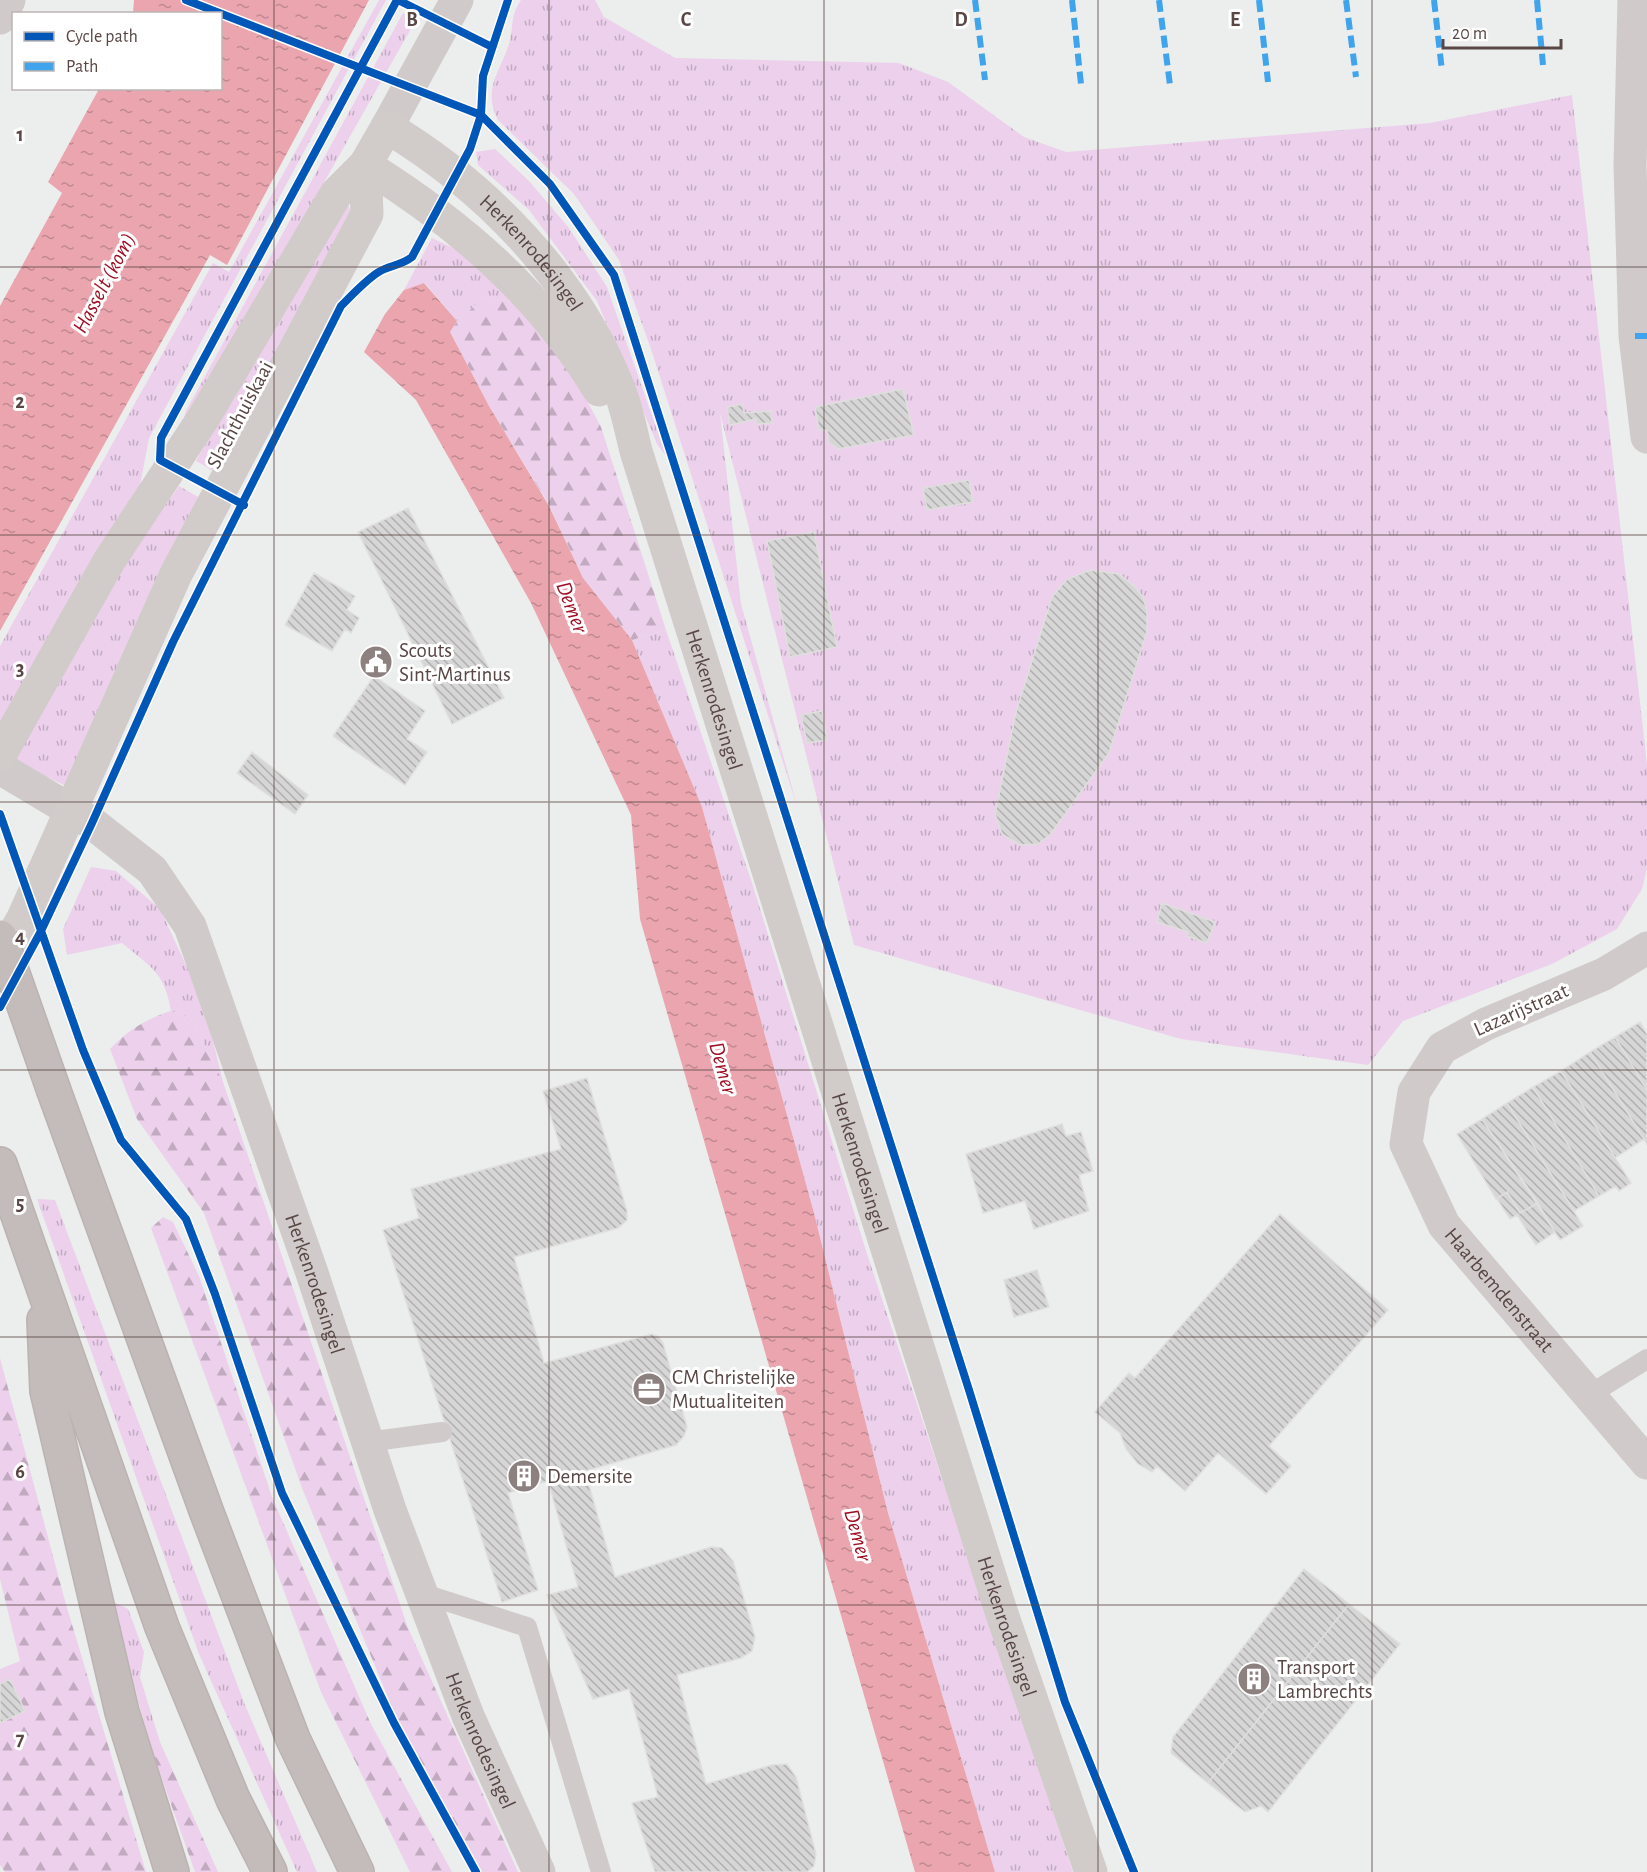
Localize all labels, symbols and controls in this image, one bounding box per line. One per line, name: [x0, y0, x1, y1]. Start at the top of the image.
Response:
text: B: [406, 10, 418, 30]
text: C: [681, 10, 692, 30]
text: D: [954, 10, 968, 30]
text: E: [1230, 10, 1240, 30]
legend: [12, 12, 222, 90]
scale bar: [1443, 12, 1562, 50]
text: 20 m: [1452, 25, 1487, 43]
text: Cycle path: [66, 28, 138, 46]
text: Path: [66, 58, 98, 76]
text: 1: [16, 125, 24, 145]
street label: Herkenrodesingel: [476, 190, 587, 315]
water label: Hasselt (kom): [69, 229, 139, 337]
street label: Slachthuiskaai: [203, 358, 277, 472]
text: 2: [15, 392, 25, 412]
water label: Demer: [552, 578, 592, 637]
street label: Herkenrodesingel: [682, 626, 746, 772]
place label: Scouts Sint-Martinus: [399, 640, 511, 685]
public building icon: Scouts Sint-Martinus: [358, 644, 394, 680]
text: 3: [16, 659, 24, 679]
text: 4: [15, 927, 25, 947]
street label: Lazarijstraat: [1471, 980, 1572, 1040]
water label: Demer: [705, 1039, 741, 1097]
street label: Herkenrodesingel: [828, 1090, 892, 1236]
text: 5: [16, 1194, 24, 1214]
street label: Herkenrodesingel: [282, 1211, 348, 1356]
street label: Haarbemdenstraat: [1441, 1224, 1558, 1356]
place label: CM Christelijke Mutualiteiten: [672, 1367, 795, 1412]
office icon: CM Christelijke Mutualiteiten: [631, 1371, 667, 1407]
building icon: Demersite: [506, 1458, 542, 1494]
text: 6: [15, 1462, 25, 1482]
place label: Demersite: [547, 1466, 632, 1487]
water label: Demer: [840, 1506, 876, 1564]
street label: Herkenrodesingel: [974, 1554, 1040, 1699]
place label: Transport Lambrechts: [1277, 1657, 1373, 1702]
building icon: Transport Lambrechts: [1236, 1661, 1272, 1697]
street label: Herkenrodesingel: [442, 1669, 519, 1812]
text: 7: [16, 1729, 25, 1749]

